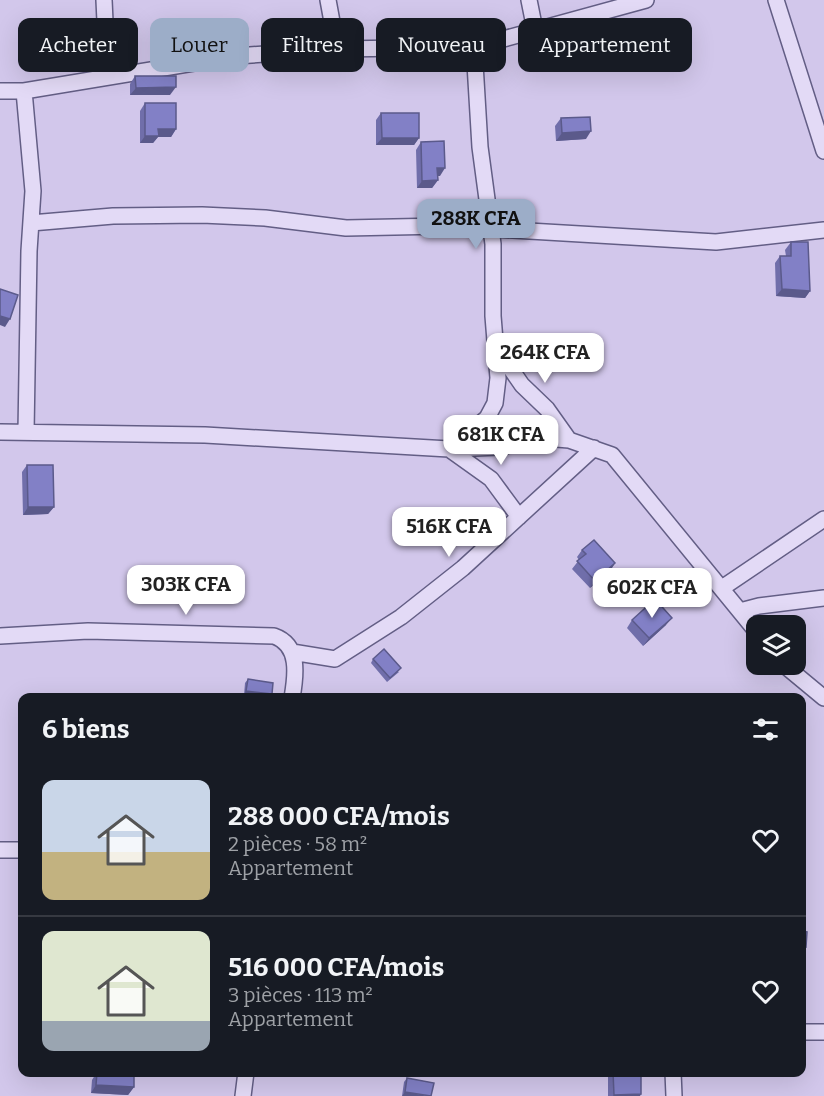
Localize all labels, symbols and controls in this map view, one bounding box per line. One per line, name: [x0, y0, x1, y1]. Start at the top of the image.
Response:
chip: Acheter: [18, 18, 138, 72]
chip: Louer: [150, 18, 249, 72]
chip: Filtres: [261, 18, 364, 72]
chip: Nouveau: [376, 18, 506, 72]
chip: Appartement: [518, 18, 692, 72]
pin: 288K CFA: [414, 199, 538, 250]
text: 288K CFA: [431, 206, 521, 230]
pin: 264K CFA: [483, 333, 607, 384]
text: 264K CFA: [500, 340, 590, 364]
pin: 681K CFA: [439, 415, 563, 466]
text: 681K CFA: [457, 422, 545, 446]
pin: 516K CFA: [387, 507, 511, 558]
text: 516K CFA: [406, 514, 492, 538]
pin: 303K CFA: [124, 565, 248, 616]
pin: 602K CFA: [590, 568, 714, 619]
text: 303K CFA: [141, 572, 231, 596]
text: 602K CFA: [607, 575, 697, 599]
map controls: [746, 615, 806, 675]
button: layers: [746, 615, 806, 675]
icon: filters: [749, 713, 782, 746]
text: 6 biens: [42, 714, 129, 745]
text: 288 000 CFA/mois: [228, 801, 450, 832]
icon: home: [90, 804, 162, 876]
icon: heart: [749, 824, 782, 857]
text: 2 pièces · 58 m²: [228, 832, 367, 856]
text: Appartement: [228, 856, 353, 880]
text: 516 000 CFA/mois: [228, 952, 444, 983]
icon: home: [90, 955, 162, 1027]
icon: heart: [749, 975, 782, 1008]
text: 3 pièces · 113 m²: [228, 983, 373, 1007]
text: Appartement: [228, 1007, 353, 1031]

